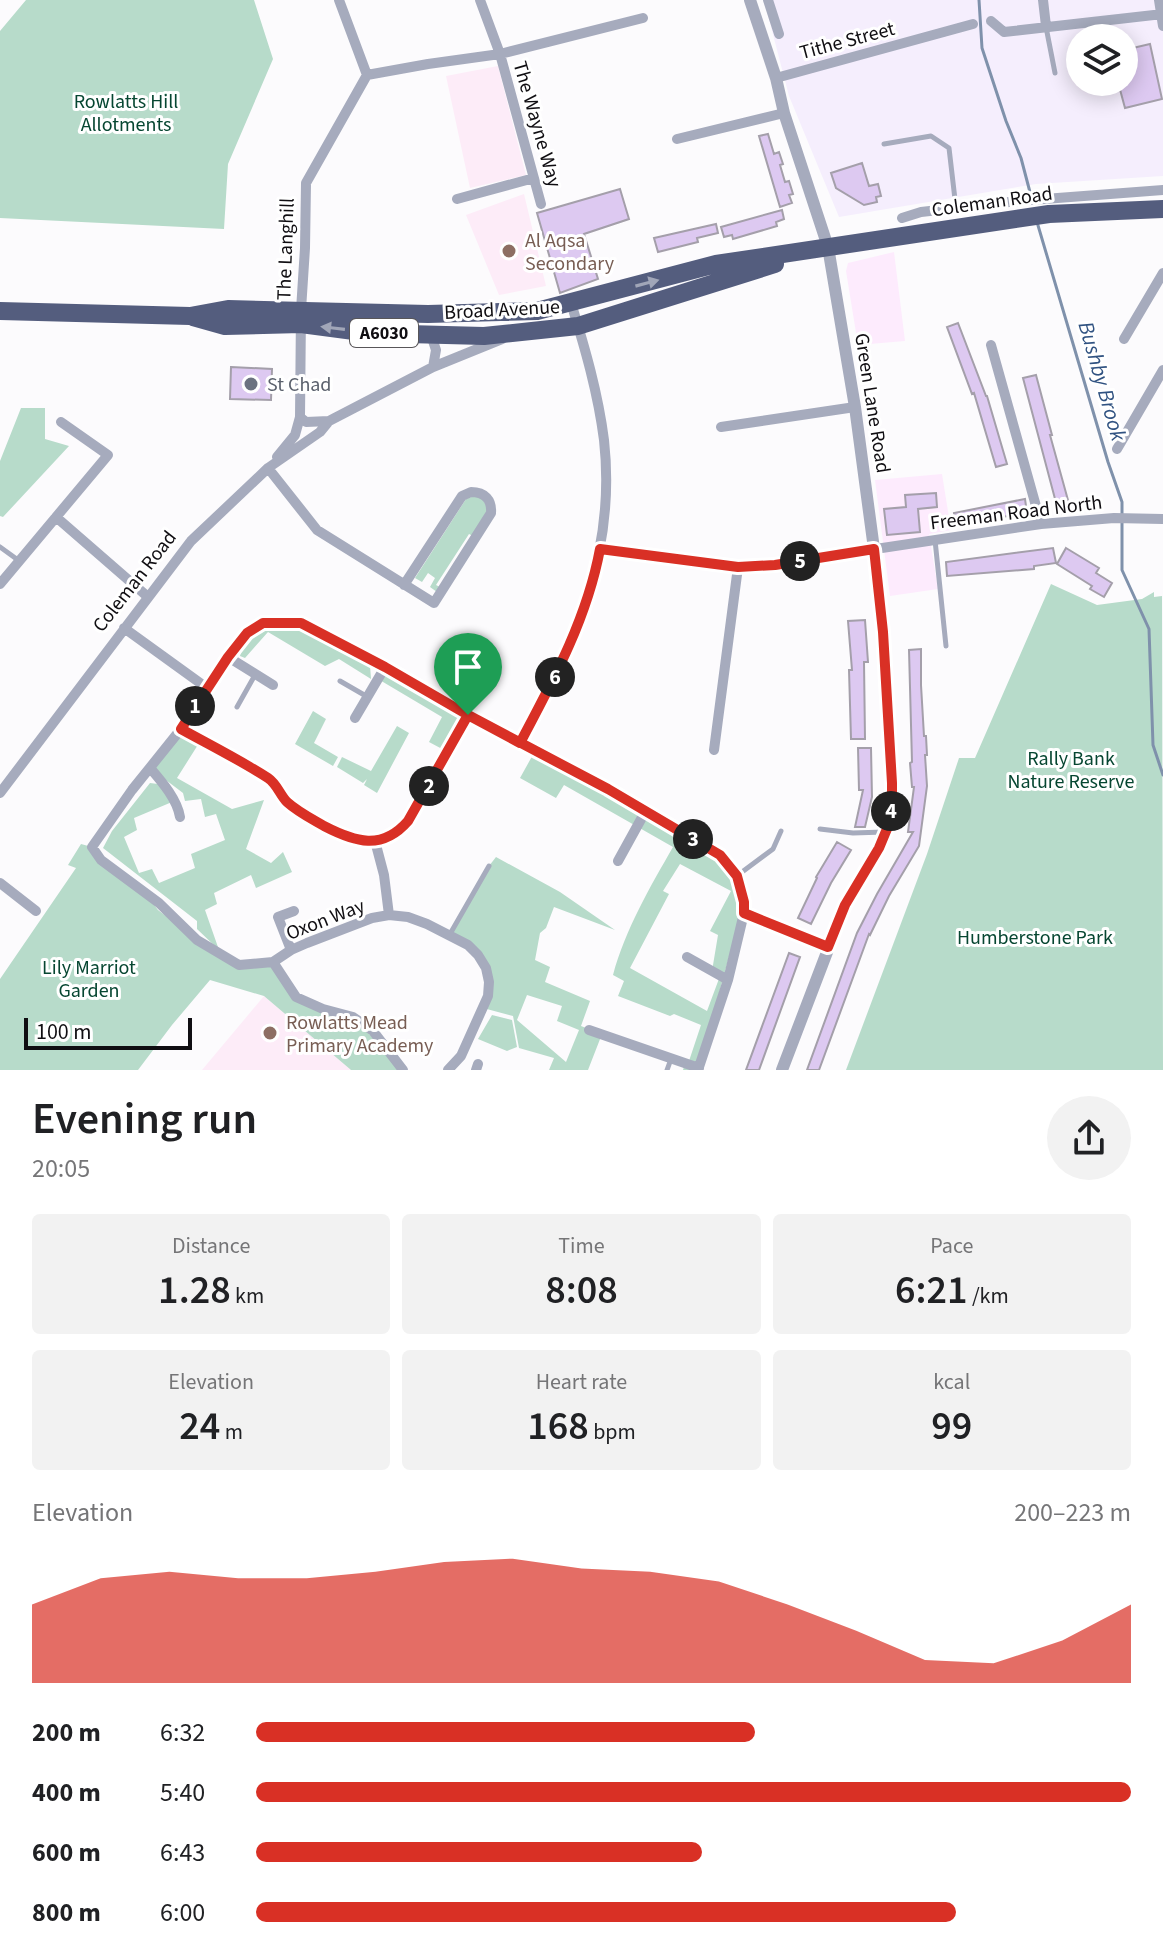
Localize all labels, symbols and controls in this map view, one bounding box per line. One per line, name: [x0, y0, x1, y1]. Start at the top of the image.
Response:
street label: Tithe Street: [797, 15, 898, 67]
map controls: [1066, 24, 1138, 96]
button: layers: [1066, 24, 1138, 96]
street label: The Wayne Way: [506, 58, 569, 191]
park label: Rowlatts Hill Allotments: [74, 88, 178, 139]
street label: Coleman Road: [930, 180, 1054, 224]
street label: The Langhill: [270, 197, 302, 301]
place label: Al Aqsa Secondary: [525, 227, 615, 278]
marker: Al Aqsa Secondary: [500, 242, 518, 260]
one-way arrow: [634, 276, 659, 288]
street label: Broad Avenue: [443, 293, 561, 327]
water label: Bushby Brook: [1070, 318, 1135, 445]
road number: A6030: [350, 319, 418, 347]
one-way arrow: [320, 322, 345, 335]
street label: Green Lane Road: [847, 331, 897, 475]
place label: St Chad: [267, 371, 331, 399]
marker: St Chad: [242, 375, 260, 393]
street label: Freeman Road North: [929, 489, 1104, 537]
street label: Coleman Road: [86, 525, 183, 638]
pin: 5: [780, 541, 820, 581]
text: 5: [794, 545, 806, 577]
pin: [434, 633, 502, 715]
icon: arrive: [446, 645, 490, 689]
pin: 6: [535, 657, 575, 697]
text: 6: [549, 661, 561, 693]
pin: 1: [175, 686, 215, 726]
text: 1: [189, 690, 201, 722]
park label: Rally Bank Nature Reserve: [1007, 745, 1135, 796]
pin: 2: [409, 766, 449, 806]
text: 2: [423, 770, 435, 802]
pin: 4: [871, 791, 911, 831]
text: 4: [885, 795, 897, 827]
pin: 3: [673, 819, 713, 859]
text: 3: [687, 823, 699, 855]
street label: Oxon Way: [282, 892, 369, 948]
park label: Humberstone Park: [957, 924, 1113, 952]
park label: Lily Marriot Garden: [42, 954, 136, 1005]
place label: Rowlatts Mead Primary Academy: [286, 1009, 434, 1060]
scale bar: [24, 1014, 192, 1050]
text: 100 m: [36, 1016, 91, 1048]
marker: Rowlatts Mead Primary Academy: [261, 1024, 279, 1042]
text: Evening run: [32, 1088, 257, 1151]
button: share: [1047, 1096, 1131, 1180]
text: 20:05: [32, 1150, 90, 1187]
text: Distance: [172, 1230, 250, 1262]
text: Time: [558, 1230, 605, 1262]
text: Pace: [930, 1230, 973, 1262]
text: 1.28: [158, 1262, 231, 1319]
text: 8:08: [545, 1262, 618, 1319]
text: 6:21: [895, 1262, 967, 1319]
text: km: [231, 1280, 264, 1312]
text: /km: [967, 1280, 1009, 1312]
text: Elevation: [168, 1366, 254, 1398]
text: Heart rate: [536, 1366, 627, 1398]
text: kcal: [933, 1366, 970, 1398]
text: 24: [179, 1398, 220, 1455]
text: 168: [527, 1398, 589, 1455]
text: 99: [931, 1398, 972, 1455]
text: m: [220, 1416, 243, 1448]
text: bpm: [589, 1416, 636, 1448]
text: Elevation: [32, 1494, 133, 1531]
text: 200–223 m: [1014, 1494, 1131, 1531]
text: 200 m: [32, 1714, 101, 1751]
text: 6:32: [160, 1714, 205, 1751]
text: 400 m: [32, 1774, 101, 1811]
text: 5:40: [160, 1774, 205, 1811]
text: 600 m: [32, 1834, 101, 1871]
text: 6:43: [160, 1834, 205, 1871]
text: 800 m: [32, 1894, 101, 1931]
text: 6:00: [160, 1894, 205, 1931]

